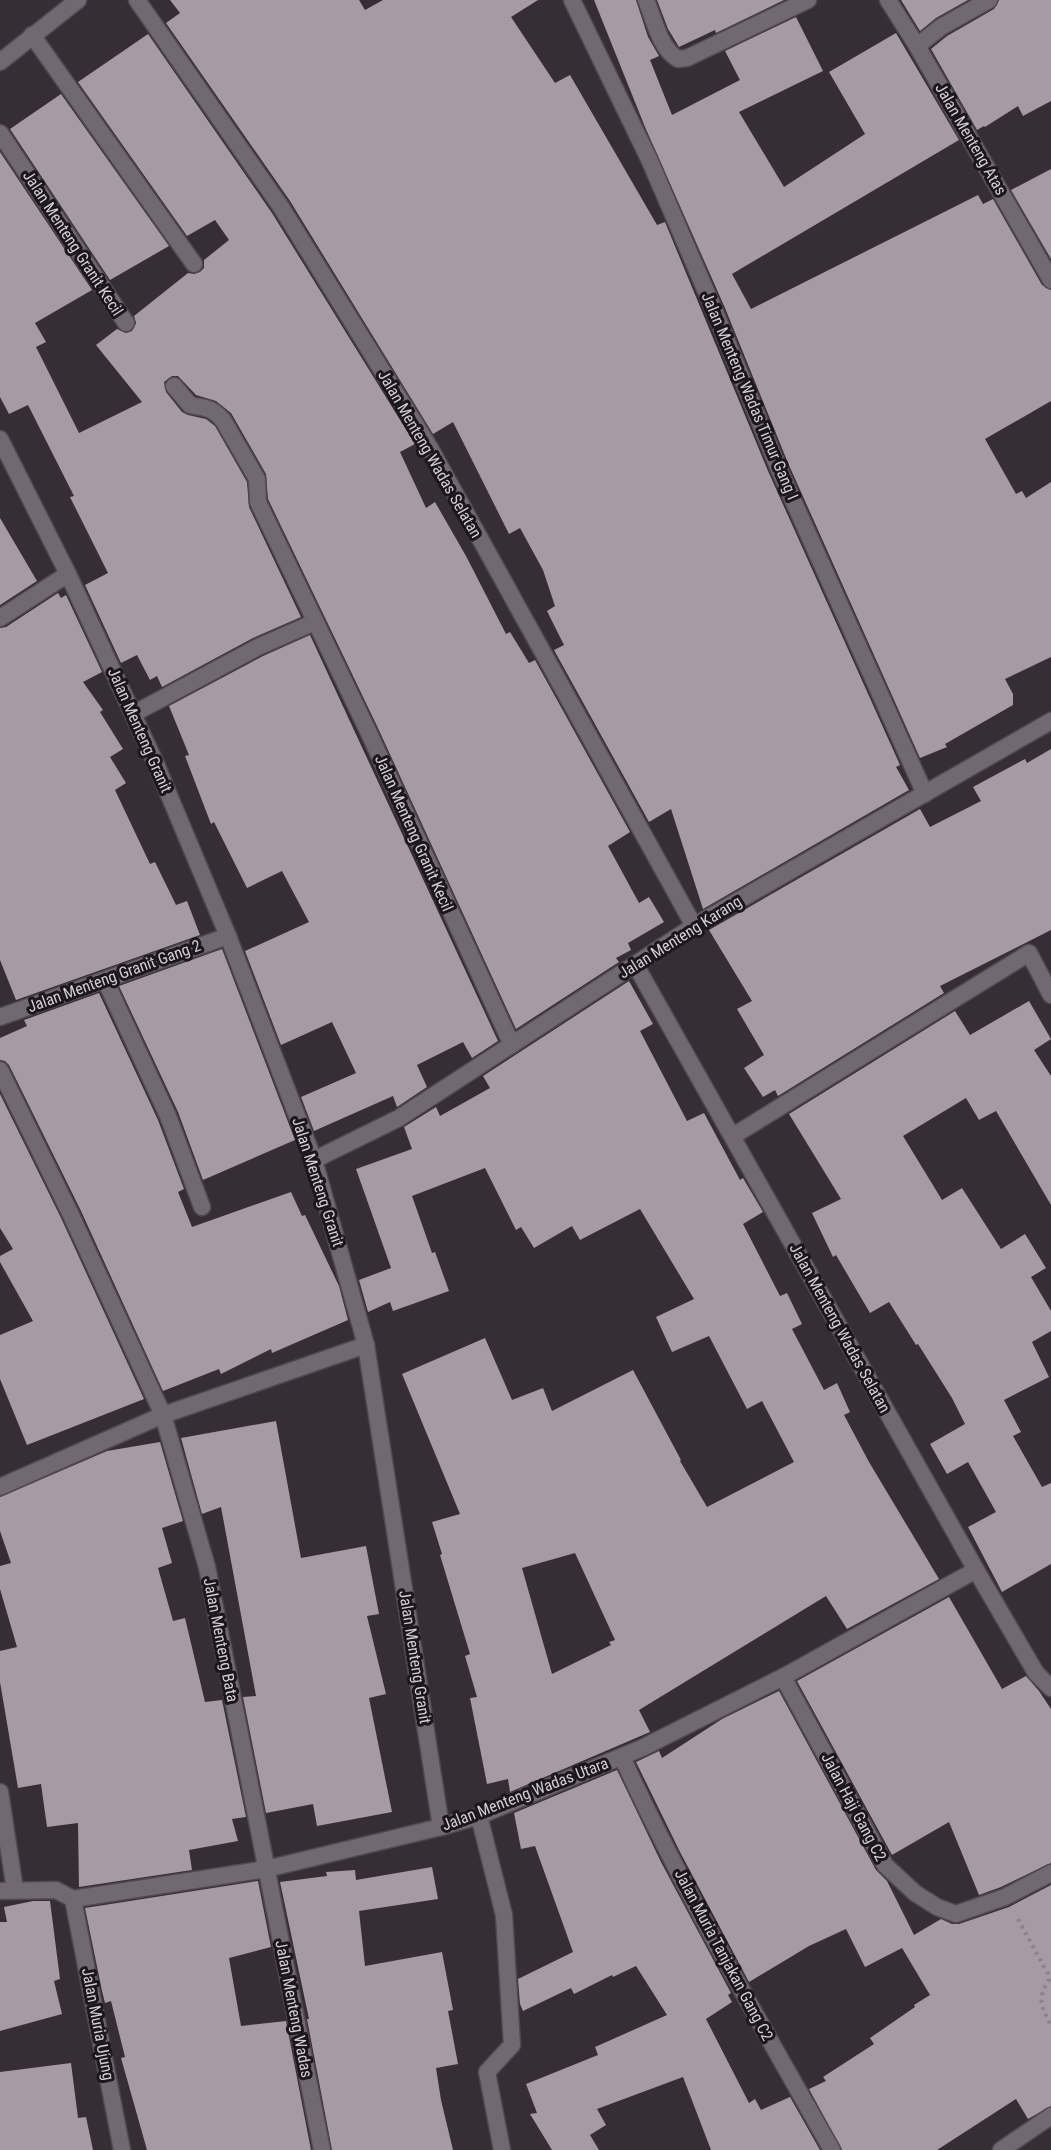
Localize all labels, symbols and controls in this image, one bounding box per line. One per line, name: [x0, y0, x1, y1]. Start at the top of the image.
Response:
street label: Jalan Menteng Atas: [931, 80, 1011, 198]
street label: Jalan Menteng Granit Kecil: [19, 167, 127, 319]
street label: Jalan Menteng Wadas Timur Gang I: [698, 289, 802, 503]
street label: Jalan Menteng Wadas Selatan: [374, 367, 486, 541]
street label: Jalan Menteng Granit: [104, 665, 176, 796]
street label: Jalan Menteng Granit Kecil: [371, 752, 457, 914]
street label: Jalan Menteng Karang: [615, 892, 745, 982]
street label: Jalan Menteng Granit Gang 2: [25, 936, 203, 1016]
street label: Jalan Menteng Granit: [288, 1115, 348, 1249]
street label: Jalan Menteng Wadas Selatan: [786, 1240, 894, 1416]
street label: Jalan Menteng Bata: [200, 1576, 242, 1704]
street label: Jalan Menteng Granit: [395, 1589, 435, 1725]
street label: Jalan Haji Gang C2: [817, 1750, 891, 1865]
street label: Jalan Menteng Wadas Utara: [439, 1753, 611, 1835]
street label: Jalan Muria Tanjakan Gang C2: [671, 1866, 777, 2044]
street label: Jalan Menteng Wadas: [271, 1939, 317, 2079]
street label: Jalan Muria Ujung: [78, 1966, 118, 2082]

